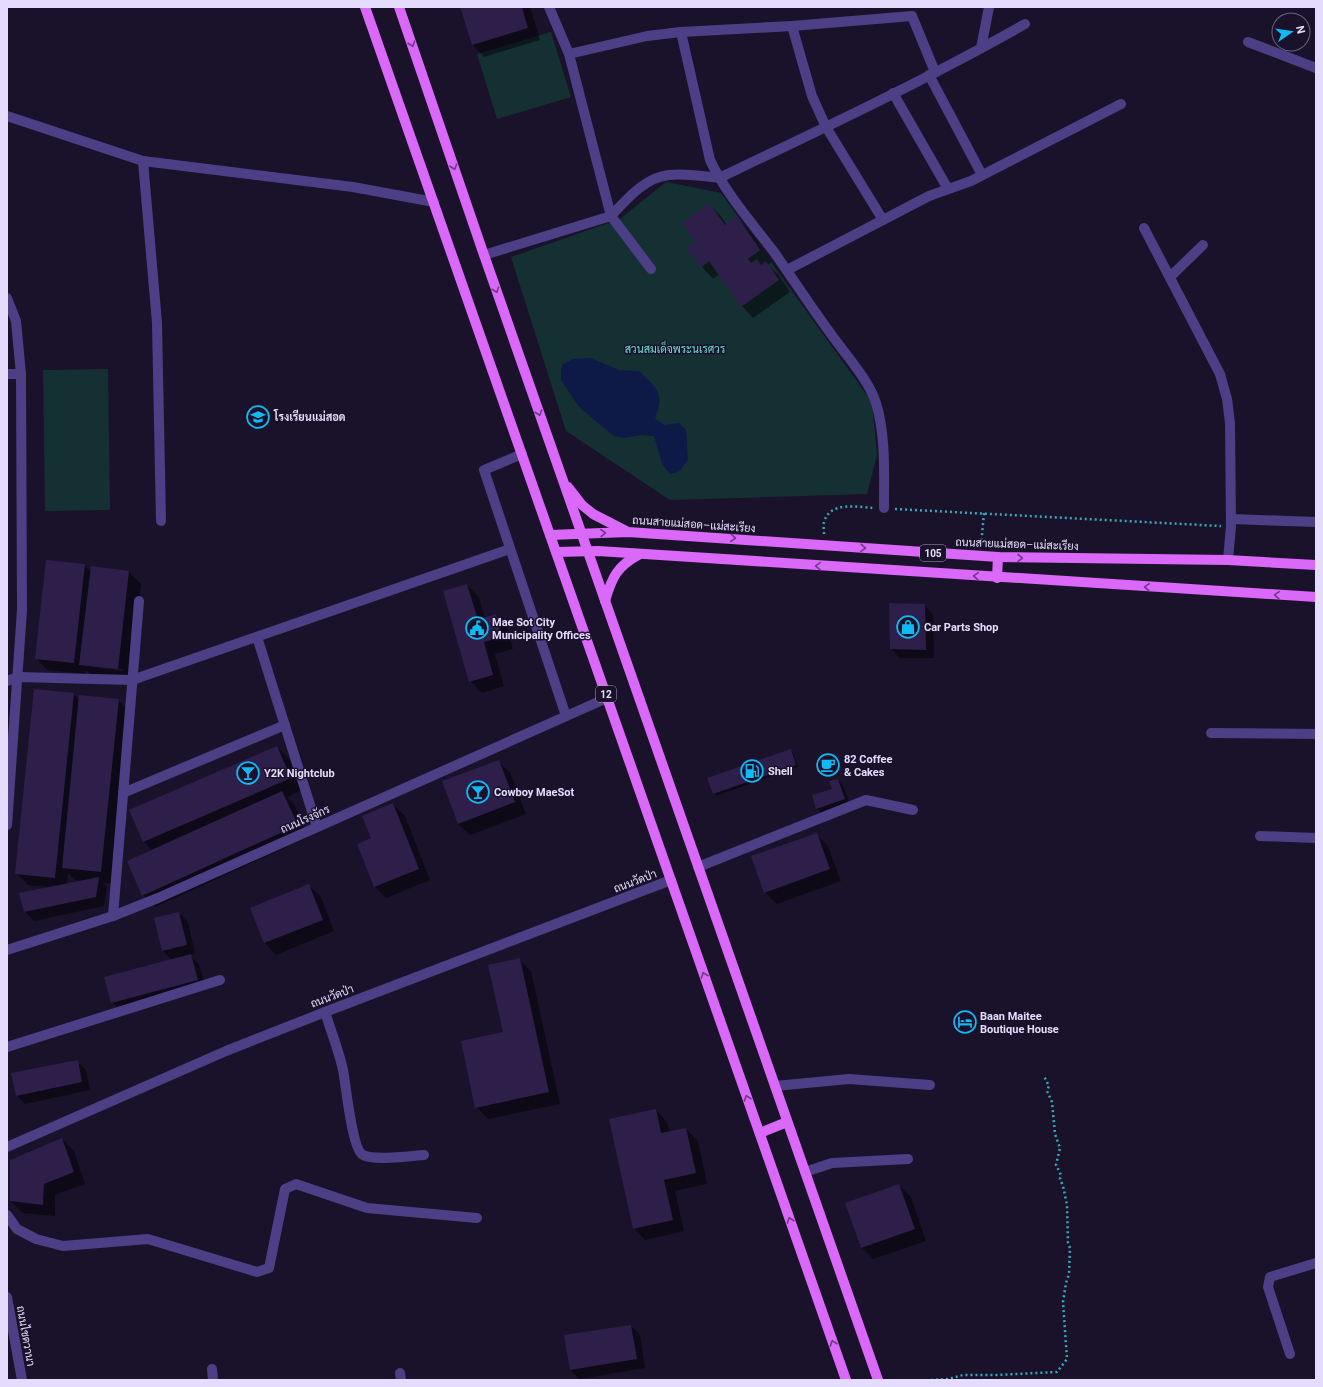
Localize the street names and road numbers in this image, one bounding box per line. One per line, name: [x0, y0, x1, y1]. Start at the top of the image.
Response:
street label: ถนนสายแม่สอด–แม่สะเรียง: [632, 512, 756, 535]
street label: ถนนสายแม่สอด–แม่สะเรียง: [955, 534, 1079, 553]
road number: 105: [920, 545, 946, 561]
road number: 12: [596, 686, 616, 702]
street label: ถนนโรงจักร: [278, 801, 332, 836]
street label: ถนนวัดป่า: [611, 866, 659, 896]
street label: ถนนวัดป่า: [308, 981, 356, 1011]
street label: ถนนไชดวานา: [14, 1304, 39, 1367]

